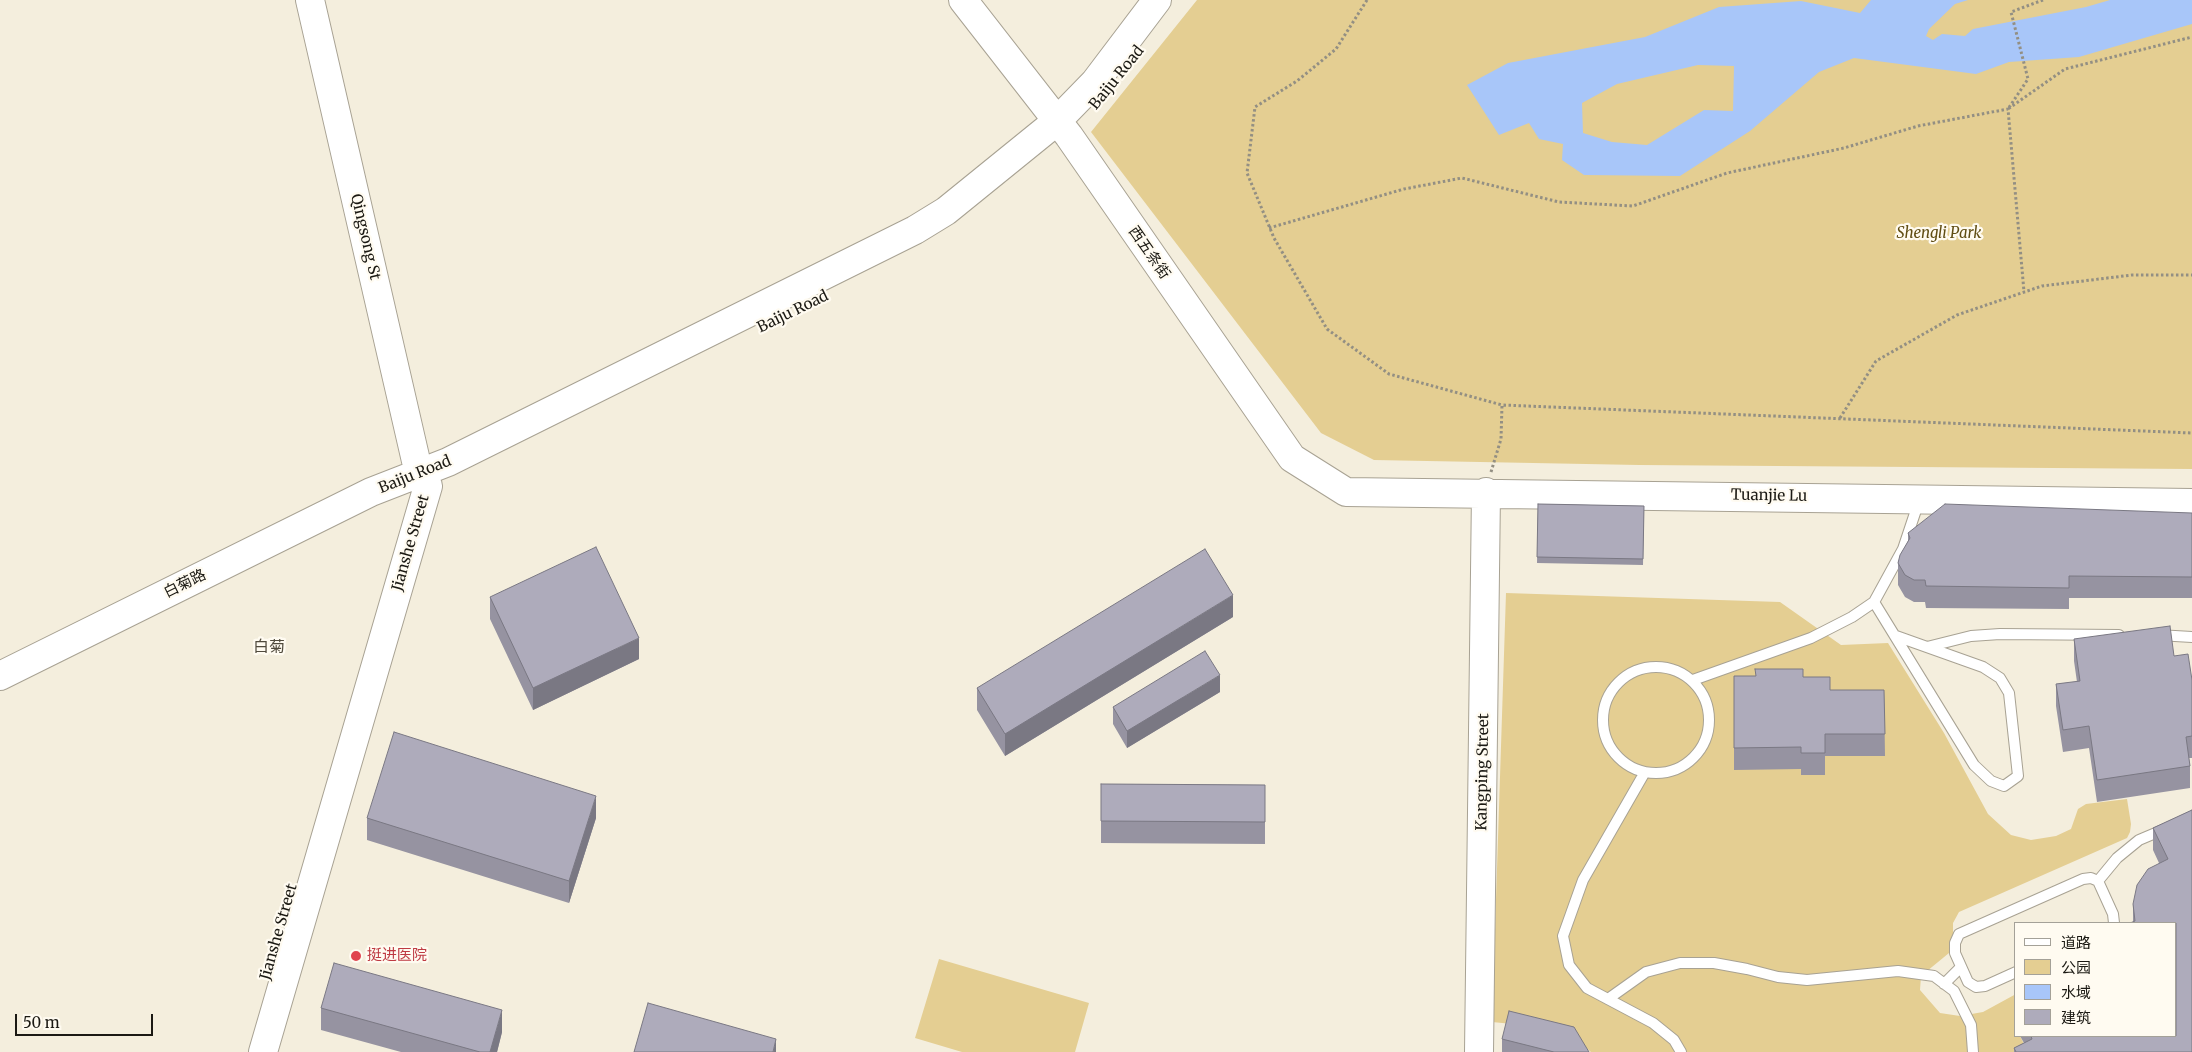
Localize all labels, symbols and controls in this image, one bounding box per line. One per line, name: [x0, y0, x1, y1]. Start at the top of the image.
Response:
street label: Baiju Road: [1086, 42, 1148, 114]
street label: Qingsong St: [346, 192, 384, 282]
street label: 西五条街: [1124, 223, 1174, 283]
park label: Shengli Park: [1896, 225, 1982, 243]
street label: Baiju Road: [754, 287, 832, 337]
street label: Baiju Road: [376, 452, 454, 498]
street label: Tuanjie Lu: [1731, 486, 1807, 506]
street label: Jianshe Street: [389, 493, 433, 593]
street label: 白菊路: [161, 566, 209, 602]
district label: 白菊: [253, 637, 285, 657]
street label: Kangping Street: [1473, 713, 1493, 831]
street label: Jianshe Street: [257, 882, 301, 982]
legend: [2014, 922, 2177, 1037]
text: 道路: [2061, 933, 2091, 952]
place label: 挺进医院: [367, 947, 427, 965]
marker: 挺进医院: [349, 949, 363, 963]
text: 公园: [2061, 958, 2091, 977]
text: 水域: [2061, 983, 2091, 1002]
scale bar: [18, 1004, 155, 1036]
text: 建筑: [2061, 1008, 2091, 1027]
text: 50 m: [23, 1013, 60, 1032]

